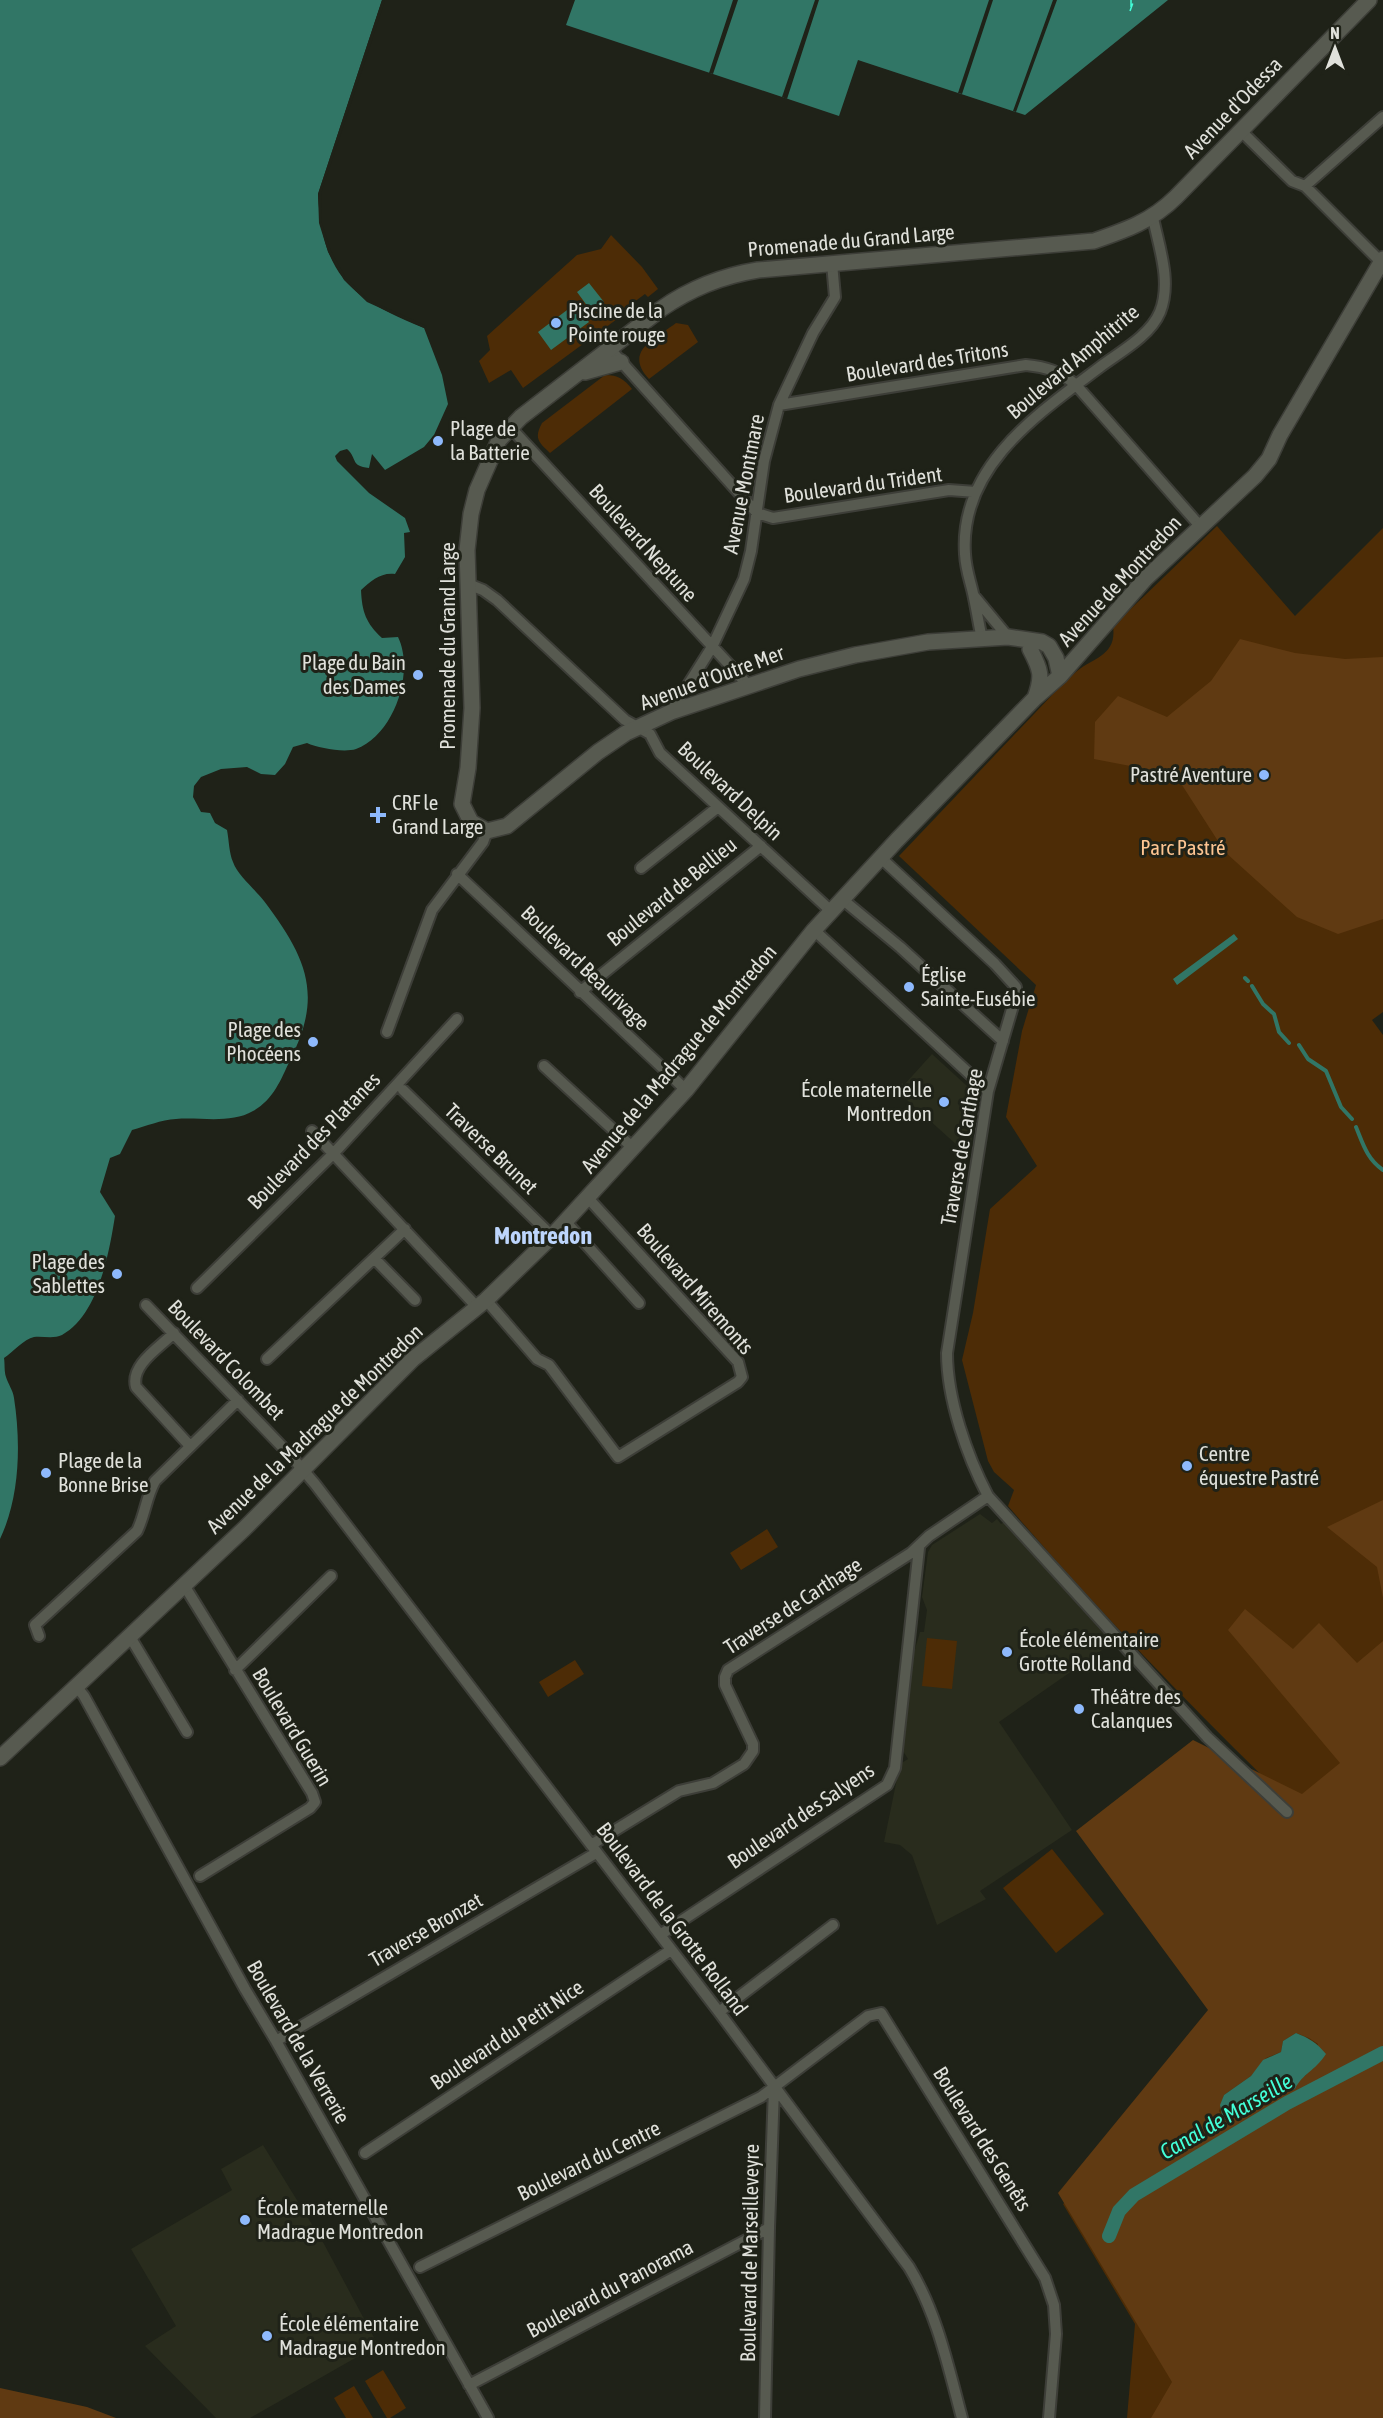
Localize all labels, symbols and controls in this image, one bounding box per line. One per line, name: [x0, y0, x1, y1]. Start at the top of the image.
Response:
north arrow: [1305, 18, 1365, 78]
text: N: [1330, 24, 1340, 42]
street label: Avenue d'Odessa: [1178, 52, 1286, 163]
street label: Promenade du Grand Large: [746, 219, 955, 261]
place label: Piscine de la Pointe rouge: [568, 298, 666, 346]
street label: Boulevard Amphitrite: [1002, 299, 1143, 423]
marker: Piscine de la Pointe rouge: [549, 316, 563, 330]
street label: Boulevard des Tritons: [844, 336, 1010, 386]
street label: Avenue Montmare: [718, 412, 768, 556]
place label: Plage de la Batterie: [450, 416, 530, 464]
marker: Plage de la Batterie: [431, 434, 445, 448]
street label: Boulevard du Trident: [782, 461, 944, 507]
street label: Boulevard Neptune: [585, 479, 703, 606]
street label: Avenue de Montredon: [1053, 510, 1186, 650]
street label: Promenade du Grand Large: [435, 542, 459, 750]
street label: Avenue d'Outre Mer: [636, 640, 788, 714]
place label: Plage du Bain des Dames: [302, 650, 406, 698]
marker: Plage du Bain des Dames: [411, 668, 425, 682]
street label: Boulevard Delpin: [674, 736, 788, 845]
place label: Pastré Aventure: [1130, 762, 1252, 786]
marker: Pastré Aventure: [1257, 768, 1271, 782]
place label: CRF le Grand Large: [392, 790, 483, 838]
marker: CRF le Grand Large: [369, 806, 387, 824]
street label: Boulevard de Bellieu: [602, 832, 741, 951]
park label: Parc Pastré: [1140, 835, 1226, 859]
street label: Boulevard Beaurivage: [517, 900, 655, 1034]
street label: Avenue de la Madrague de Montredon: [576, 939, 781, 1177]
place label: Église Sainte-Eusébie: [921, 962, 1036, 1010]
marker: Église Sainte-Eusébie: [902, 980, 916, 994]
place label: Plage des Phocéens: [226, 1017, 301, 1065]
marker: Plage des Phocéens: [306, 1035, 320, 1049]
street label: Traverse de Carthage: [935, 1066, 987, 1227]
street label: Boulevard des Platanes: [242, 1067, 385, 1213]
place label: École maternelle Montredon: [801, 1077, 932, 1125]
marker: École maternelle Montredon: [937, 1095, 951, 1109]
street label: Traverse Brunet: [440, 1098, 543, 1198]
street label: Boulevard Miremonts: [633, 1218, 759, 1359]
district label: Montredon: [494, 1222, 592, 1249]
place label: Plage des Sablettes: [31, 1249, 105, 1297]
marker: Plage des Sablettes: [110, 1267, 124, 1281]
street label: Boulevard Colombet: [164, 1294, 290, 1424]
street label: Avenue de la Madrague de Montredon: [201, 1319, 427, 1538]
place label: Centre équestre Pastré: [1199, 1441, 1319, 1489]
place label: Plage de la Bonne Brise: [58, 1448, 149, 1496]
marker: Centre équestre Pastré: [1180, 1459, 1194, 1473]
marker: Plage de la Bonne Brise: [39, 1466, 53, 1480]
street label: Traverse de Carthage: [719, 1552, 866, 1659]
place label: École élémentaire Grotte Rolland: [1019, 1627, 1159, 1675]
marker: École élémentaire Grotte Rolland: [1000, 1645, 1014, 1659]
street label: Boulevard Guerin: [248, 1663, 338, 1790]
place label: Théâtre des Calanques: [1091, 1684, 1181, 1732]
marker: Théâtre des Calanques: [1072, 1702, 1086, 1716]
street label: Boulevard des Salyens: [723, 1757, 878, 1873]
street label: Boulevard de la Grotte Rolland: [592, 1817, 753, 2020]
street label: Traverse Bronzet: [365, 1887, 486, 1971]
street label: Boulevard de la Verrerie: [242, 1956, 355, 2127]
street label: Boulevard du Petit Nice: [426, 1974, 587, 2094]
street label: Boulevard des Genêts: [929, 2062, 1037, 2215]
water label: Canal de Marseille: [1155, 2068, 1297, 2164]
street label: Boulevard du Centre: [513, 2115, 664, 2205]
street label: Boulevard de Marseilleveyre: [735, 2144, 763, 2362]
place label: École maternelle Madrague Montredon: [257, 2195, 424, 2243]
marker: École maternelle Madrague Montredon: [238, 2213, 252, 2227]
street label: Boulevard du Panorama: [522, 2234, 697, 2342]
place label: École élémentaire Madrague Montredon: [279, 2311, 446, 2359]
marker: École élémentaire Madrague Montredon: [260, 2329, 274, 2343]

